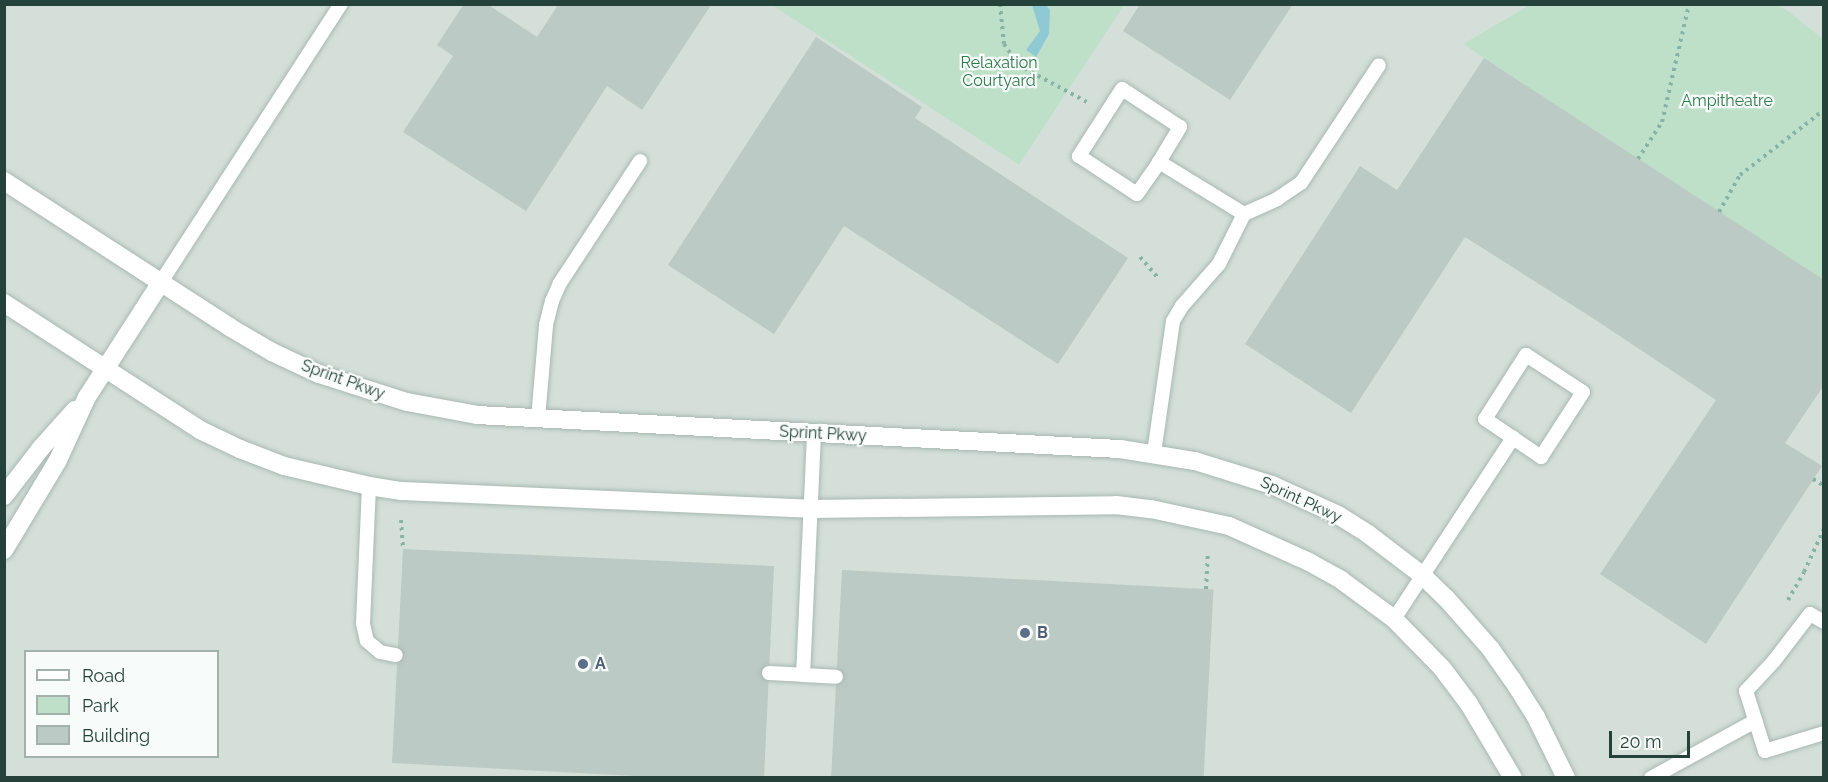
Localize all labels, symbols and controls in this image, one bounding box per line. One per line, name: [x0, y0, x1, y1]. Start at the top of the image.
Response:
park label: Relaxation Courtyard: [961, 53, 1037, 91]
park label: Ampitheatre: [1681, 91, 1773, 111]
street label: Sprint Pkwy: [299, 356, 387, 404]
street label: Sprint Pkwy: [779, 422, 867, 446]
street label: Sprint Pkwy: [1257, 473, 1345, 527]
place label: B: [1037, 623, 1048, 643]
marker: B: [1018, 626, 1032, 640]
legend: [24, 650, 219, 758]
place label: A: [595, 654, 606, 674]
marker: A: [576, 657, 590, 671]
text: Road: [82, 665, 125, 686]
text: Park: [82, 695, 119, 716]
scale bar: [1612, 719, 1693, 757]
text: Building: [82, 725, 150, 746]
text: 20 m: [1620, 731, 1662, 752]

